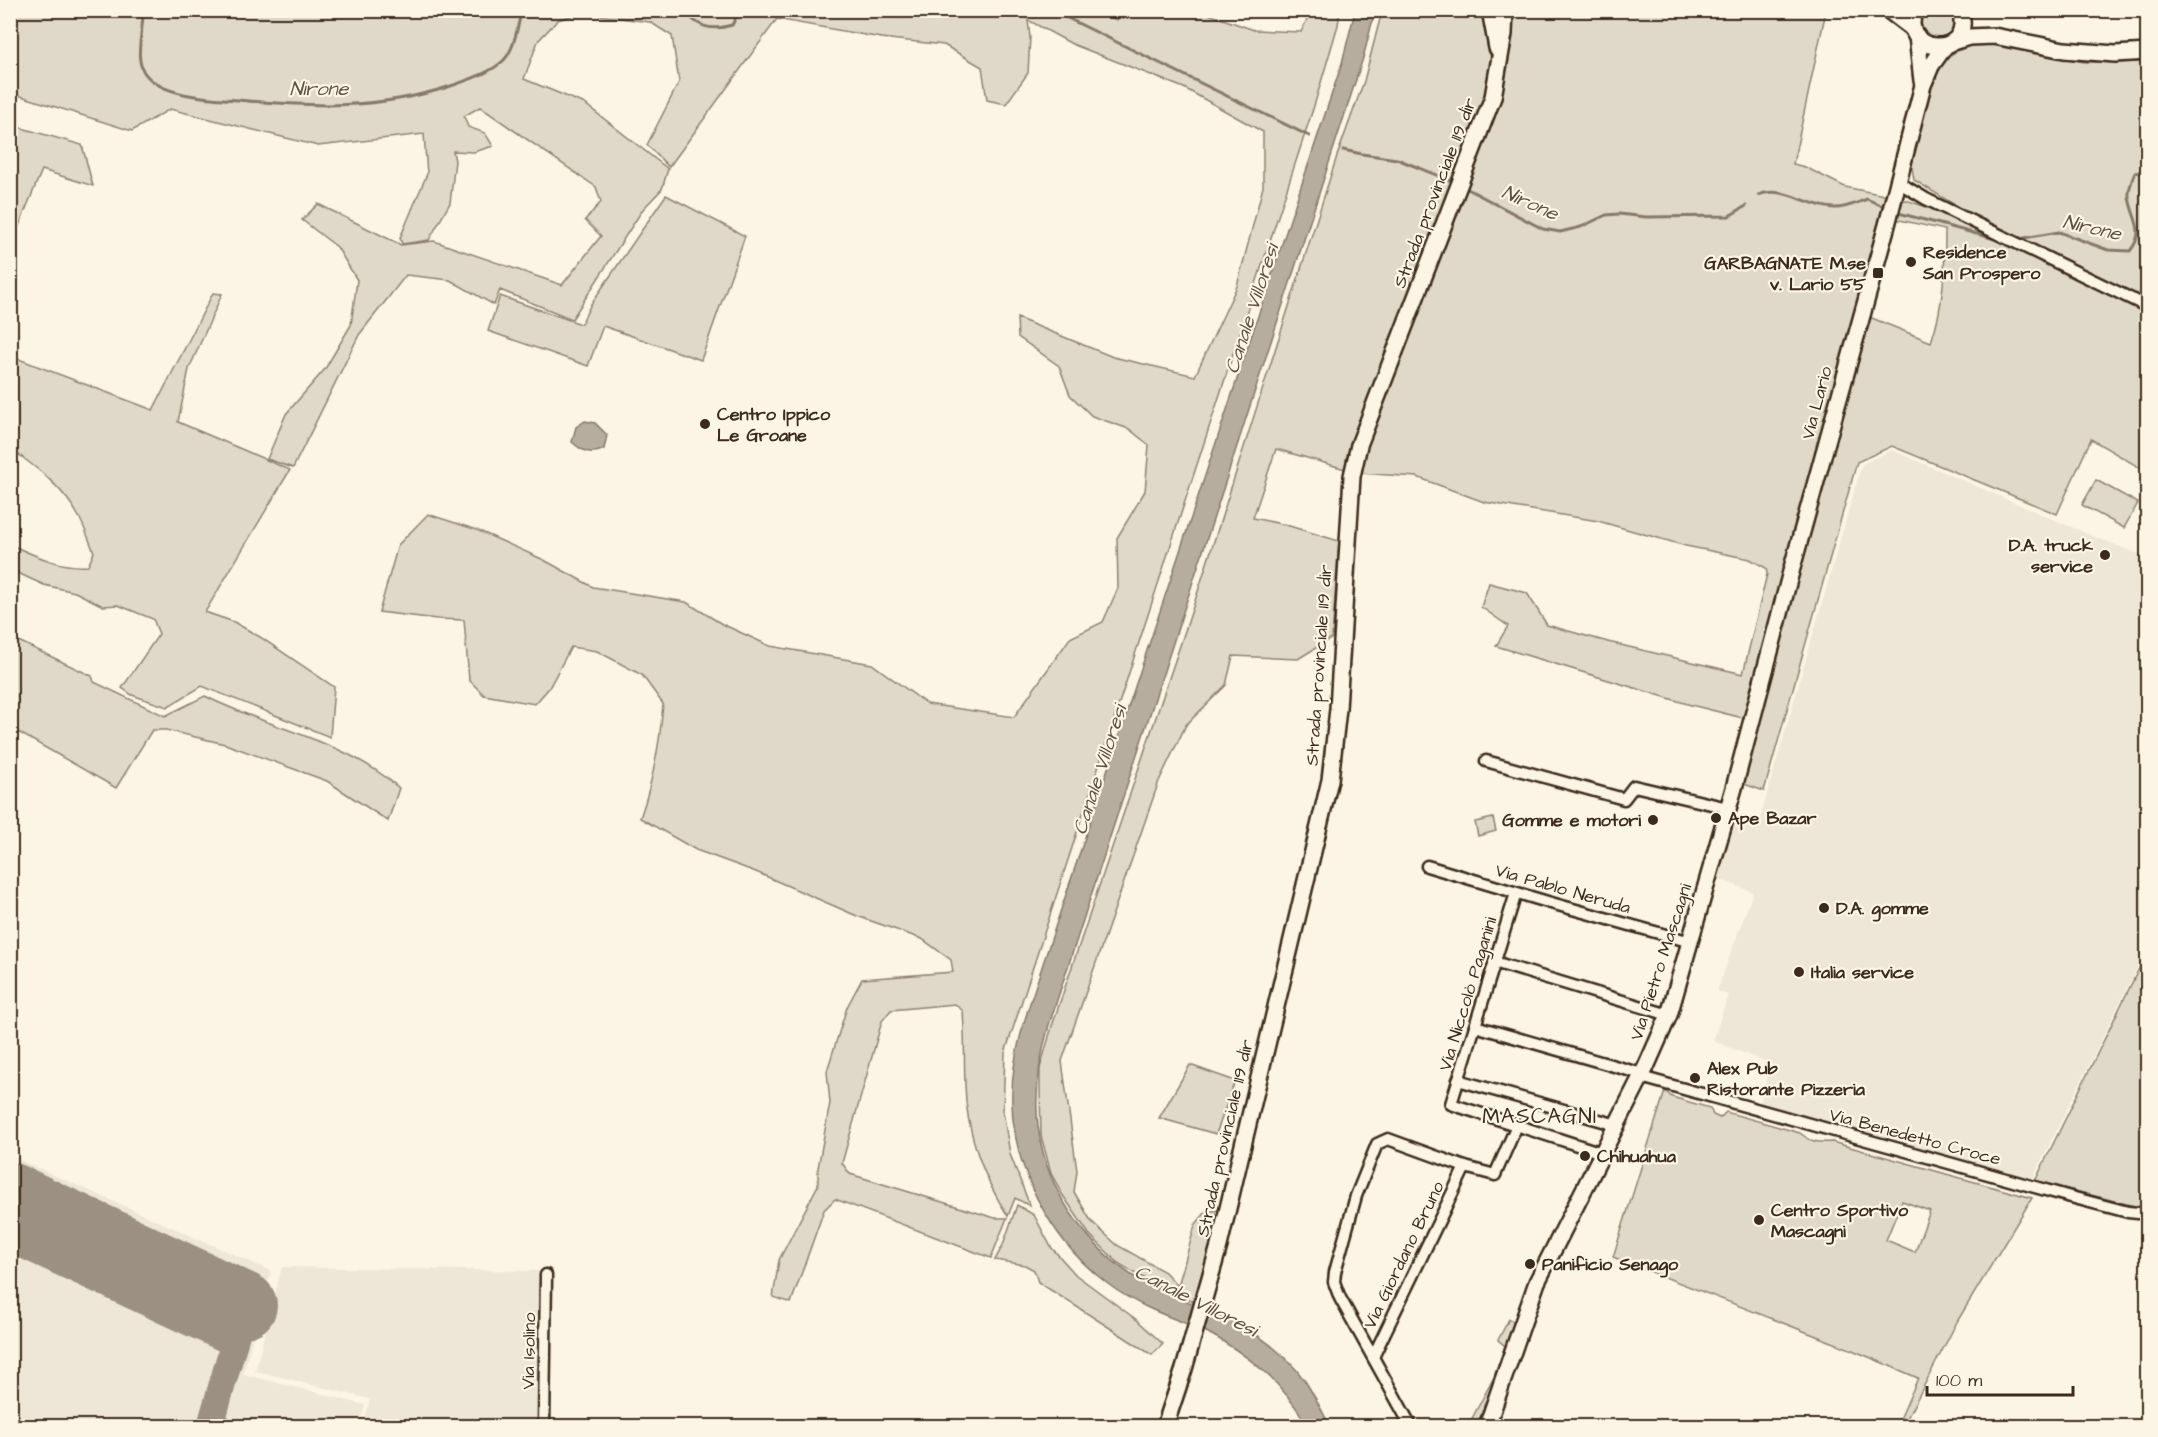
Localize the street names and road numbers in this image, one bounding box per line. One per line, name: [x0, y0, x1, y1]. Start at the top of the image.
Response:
street label: Strada provinciale 119 dir: [1387, 94, 1483, 292]
street label: Via Lario: [1795, 364, 1839, 442]
street label: Strada provinciale 119 dir: [1299, 563, 1339, 766]
street label: Via Pablo Neruda: [1492, 858, 1634, 920]
street label: Via Pietro Mascagni: [1624, 880, 1699, 1044]
street label: Via Niccolò Paganini: [1433, 914, 1504, 1074]
street label: Strada provinciale 119 dir: [1190, 1037, 1260, 1239]
street label: Via Benedetto Croce: [1827, 1102, 2004, 1172]
street label: Via Giordano Bruno: [1357, 1177, 1451, 1333]
street label: Via Isolino: [516, 1312, 542, 1390]

